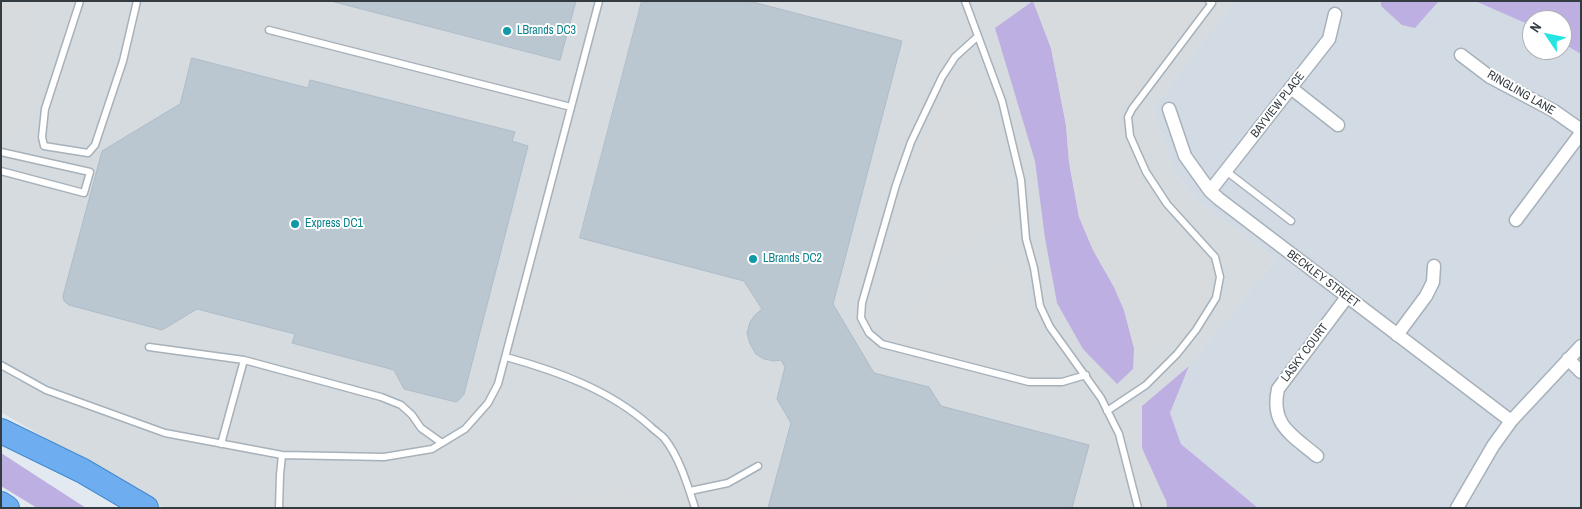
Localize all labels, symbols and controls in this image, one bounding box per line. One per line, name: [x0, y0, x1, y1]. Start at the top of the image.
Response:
north arrow: [1522, 10, 1572, 60]
text: N: [1526, 19, 1545, 36]
place label: LBrands DC3: [517, 24, 576, 38]
marker: LBrands DC3: [501, 25, 513, 37]
street label: RINGLING LANE: [1484, 68, 1558, 118]
street label: BAYVIEW PLACE: [1248, 69, 1308, 141]
place label: Express DC1: [305, 217, 363, 231]
marker: Express DC1: [289, 218, 301, 230]
street label: BECKLEY STREET: [1284, 247, 1362, 311]
place label: LBrands DC2: [763, 252, 822, 266]
marker: LBrands DC2: [747, 253, 759, 265]
street label: LASKY COURT: [1278, 321, 1332, 385]

